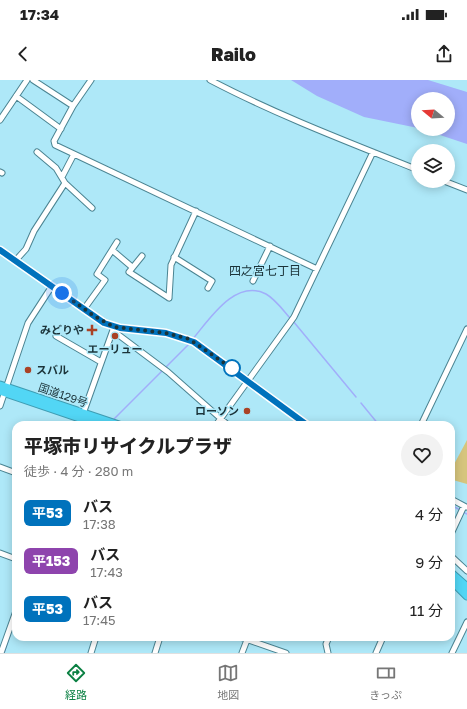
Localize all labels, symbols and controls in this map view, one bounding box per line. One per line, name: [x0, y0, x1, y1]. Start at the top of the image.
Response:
text: 17:34: [20, 5, 59, 23]
icon: back: [12, 43, 34, 65]
text: Railo: [211, 43, 256, 65]
icon: share: [433, 43, 455, 65]
north arrow: [411, 92, 455, 136]
map controls: [411, 92, 455, 188]
button: layers: [411, 144, 455, 188]
district label: 四之宮七丁目: [229, 263, 301, 278]
your location: [52, 283, 72, 303]
place label: みどりや: [40, 323, 84, 336]
marker: みどりや: [87, 325, 97, 335]
marker: エーリュー: [110, 331, 120, 341]
place label: エーリュー: [88, 342, 143, 355]
unlabelled marker: [223, 359, 241, 377]
place label: スバル: [36, 363, 69, 376]
marker: スバル: [23, 365, 33, 375]
street label: 国道129号: [37, 380, 90, 409]
place label: ローソン: [195, 404, 239, 417]
marker: ローソン: [242, 406, 252, 416]
text: 平塚市リサイクルプラザ: [24, 434, 232, 457]
button: heart: [401, 434, 443, 476]
text: 徒歩 · 4 分 · 280 m: [24, 463, 133, 479]
text: バス: [83, 497, 113, 515]
text: 平53: [32, 504, 63, 521]
text: 4 分: [415, 505, 443, 523]
text: 17:38: [83, 516, 116, 532]
text: バス: [90, 545, 120, 563]
text: 平153: [32, 552, 70, 569]
text: 9 分: [415, 553, 443, 571]
text: 17:43: [90, 564, 123, 580]
text: バス: [83, 593, 113, 611]
text: 平53: [32, 600, 63, 617]
text: 11 分: [410, 601, 443, 619]
text: 17:45: [83, 612, 116, 628]
tab: 経路: [65, 662, 87, 702]
tab: 地図: [217, 662, 239, 702]
tab: きっぷ: [369, 662, 402, 702]

